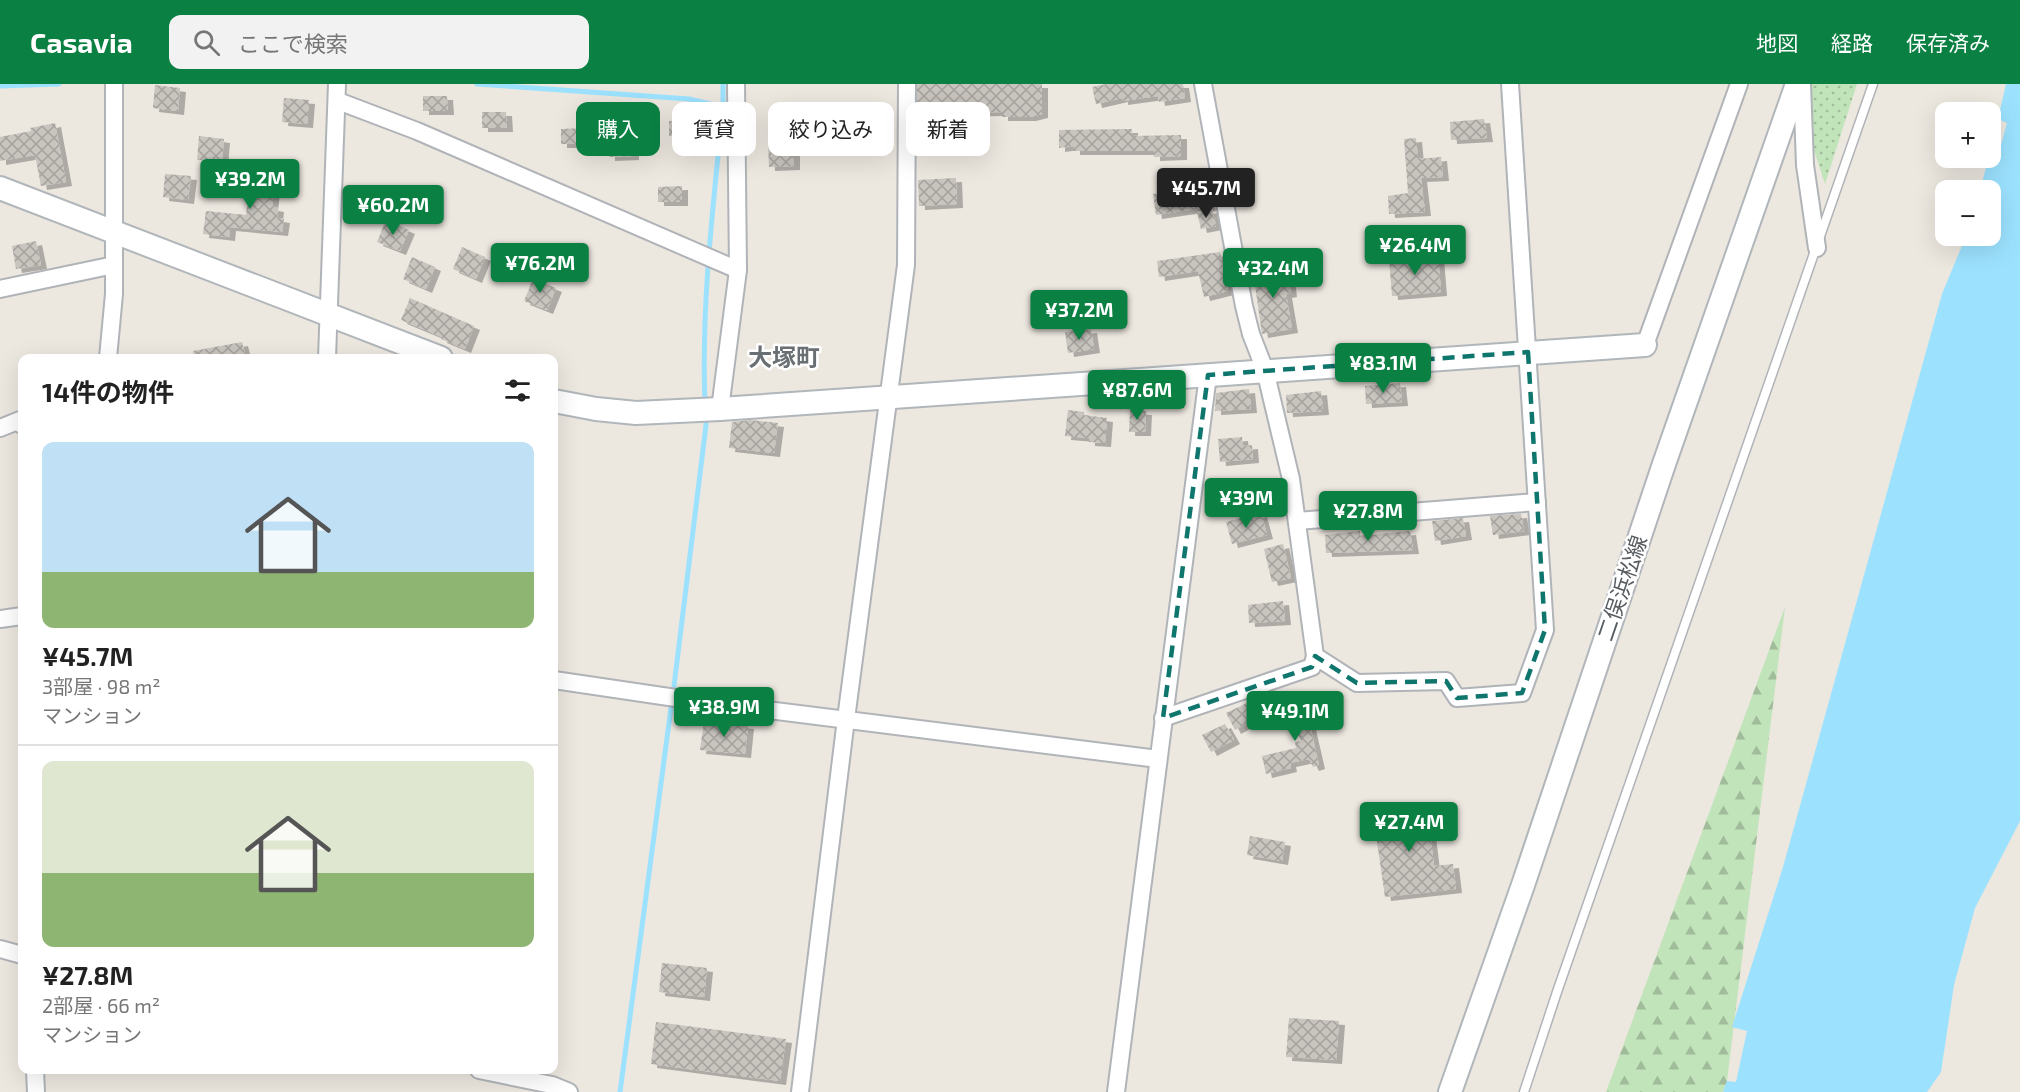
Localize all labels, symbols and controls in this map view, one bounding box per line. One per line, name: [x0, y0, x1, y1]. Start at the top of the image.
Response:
search box: [169, 15, 589, 69]
text: Casavia: [30, 25, 133, 59]
icon: search: [190, 26, 223, 59]
text: ここで検索: [238, 30, 348, 56]
text: 地図: [1756, 30, 1798, 55]
text: 経路: [1831, 30, 1873, 55]
text: 保存済み: [1906, 30, 1990, 55]
chip: 購入: [576, 102, 660, 156]
chip: 賃貸: [672, 102, 756, 156]
chip: 絞り込み: [768, 102, 894, 156]
chip: 新着: [906, 102, 990, 156]
map controls: [1935, 102, 2001, 246]
button: +: [1935, 102, 2001, 168]
pin: ¥39.2M: [201, 159, 299, 210]
text: ¥39.2M: [214, 166, 286, 190]
pin: ¥45.7M: [1157, 168, 1255, 219]
text: ¥45.7M: [1171, 175, 1241, 199]
button: −: [1935, 180, 2001, 246]
pin: ¥60.2M: [344, 185, 442, 236]
text: ¥60.2M: [357, 192, 429, 216]
pin: ¥26.4M: [1366, 225, 1464, 276]
text: ¥26.4M: [1379, 232, 1451, 256]
pin: ¥76.2M: [491, 243, 589, 294]
pin: ¥32.4M: [1224, 248, 1322, 299]
text: ¥76.2M: [505, 250, 575, 274]
text: ¥32.4M: [1237, 255, 1309, 279]
pin: ¥37.2M: [1030, 290, 1128, 341]
text: ¥37.2M: [1044, 297, 1114, 321]
district label: 大塚町: [748, 342, 820, 371]
pin: ¥83.1M: [1334, 343, 1432, 394]
text: ¥83.1M: [1349, 350, 1417, 374]
pin: ¥87.6M: [1088, 370, 1186, 421]
icon: filters: [501, 374, 534, 407]
text: 14件の物件: [42, 376, 174, 407]
text: ¥87.6M: [1102, 377, 1172, 401]
pin: ¥39M: [1210, 478, 1282, 529]
icon: home: [234, 481, 342, 589]
text: ¥39M: [1219, 485, 1273, 509]
pin: ¥27.8M: [1319, 491, 1417, 542]
text: ¥27.8M: [1333, 498, 1403, 522]
street label: 二俣浜松線: [1591, 531, 1651, 644]
text: ¥45.7M: [42, 640, 133, 671]
text: 3部屋 · 98 m²: [42, 674, 161, 698]
pin: ¥38.9M: [675, 687, 773, 738]
pin: ¥49.1M: [1246, 691, 1344, 742]
text: ¥38.9M: [688, 694, 760, 718]
text: ¥49.1M: [1261, 698, 1329, 722]
text: マンション: [42, 703, 142, 727]
icon: home: [234, 800, 342, 908]
pin: ¥27.4M: [1360, 802, 1458, 853]
text: ¥27.4M: [1374, 809, 1444, 833]
text: ¥27.8M: [42, 959, 133, 990]
text: 2部屋 · 66 m²: [42, 993, 160, 1017]
text: マンション: [42, 1022, 142, 1046]

